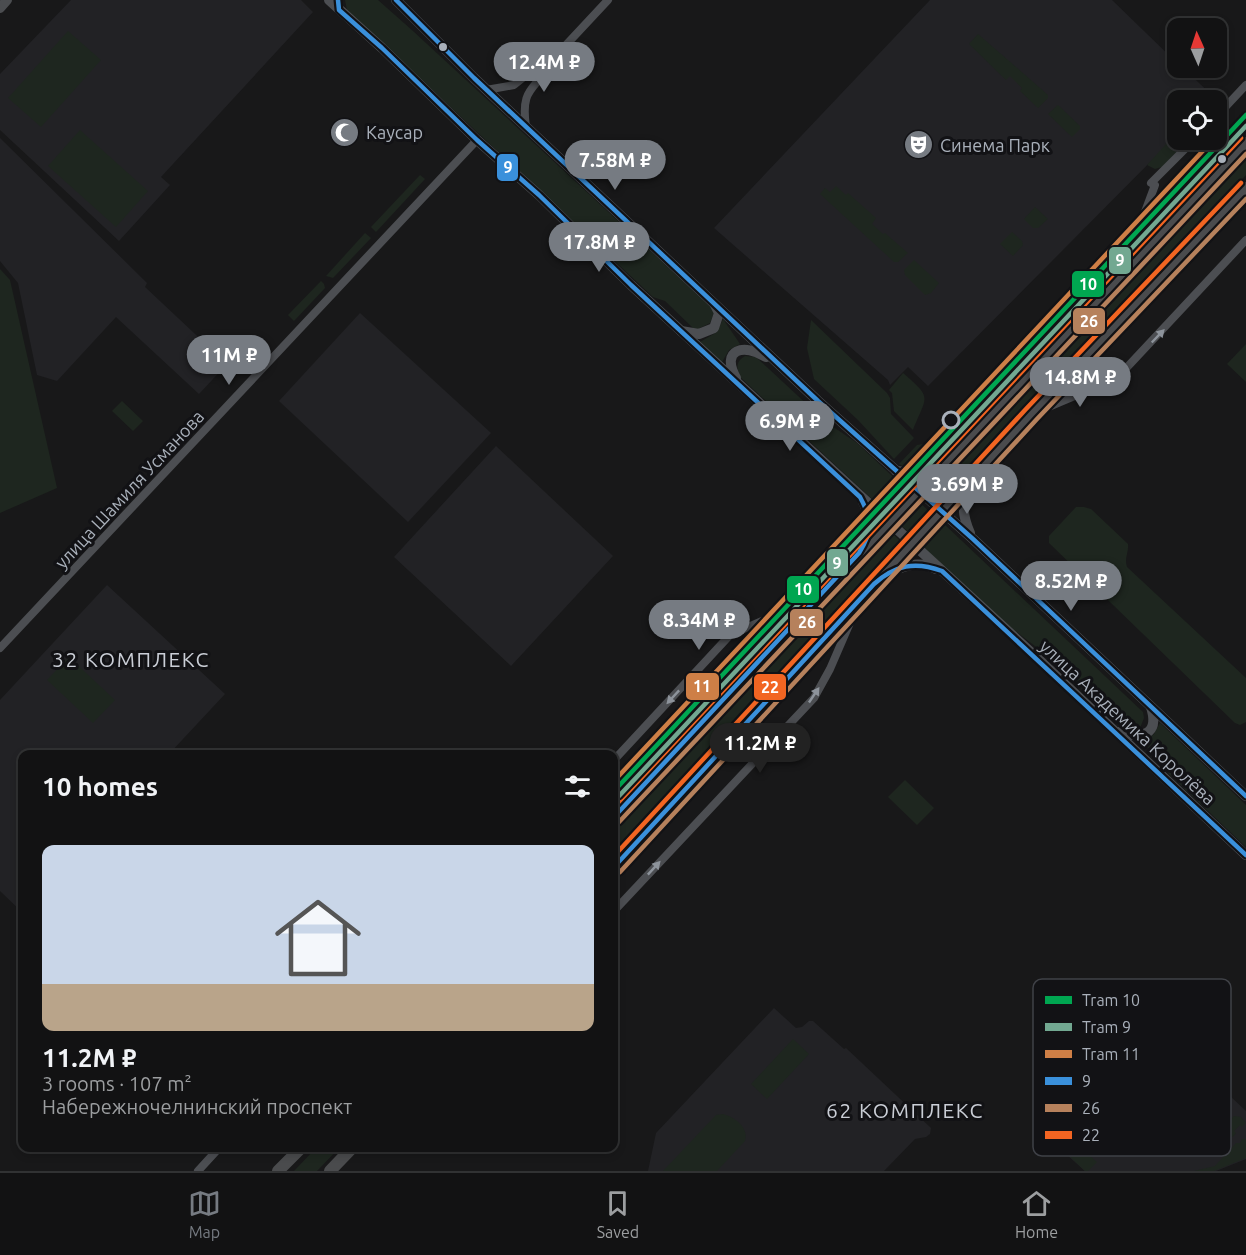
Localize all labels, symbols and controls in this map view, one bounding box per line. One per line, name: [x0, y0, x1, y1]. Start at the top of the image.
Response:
north arrow: [1167, 18, 1227, 78]
map controls: [1167, 18, 1227, 150]
unlabelled marker: [437, 41, 449, 53]
pin: 12.4M ₽: [489, 42, 599, 93]
text: 12.4M ₽: [508, 50, 580, 73]
button: locate: [1167, 90, 1227, 150]
mosque icon: Каусар: [329, 116, 361, 148]
place label: Каусар: [366, 122, 423, 142]
theatre icon: Синема Парк: [903, 129, 935, 161]
place label: Синема Парк: [940, 135, 1050, 155]
pin: 7.58M ₽: [560, 140, 670, 191]
text: 7.58M ₽: [579, 148, 651, 171]
line badge: 9: [496, 153, 519, 182]
unlabelled marker: [1216, 153, 1228, 165]
text: 9: [503, 158, 513, 176]
pin: 17.8M ₽: [544, 222, 654, 273]
text: 17.8M ₽: [563, 230, 635, 253]
line badge: 9: [1108, 246, 1132, 275]
text: 9: [1115, 251, 1125, 269]
line badge: 10: [1071, 270, 1105, 298]
text: 10: [1079, 275, 1097, 293]
line badge: 26: [1072, 307, 1106, 335]
text: 26: [1080, 312, 1098, 330]
one-way arrow: [1151, 328, 1165, 343]
pin: 11M ₽: [187, 335, 271, 386]
text: 11M ₽: [201, 343, 257, 366]
pin: 14.8M ₽: [1025, 357, 1135, 408]
text: 14.8M ₽: [1044, 365, 1116, 388]
pin: 6.9M ₽: [741, 401, 839, 452]
street label: улица Шамиля Усманова: [50, 406, 208, 572]
text: 6.9M ₽: [759, 409, 821, 432]
unlabelled marker: [942, 411, 960, 429]
pin: 3.69M ₽: [912, 464, 1022, 515]
text: 3.69M ₽: [931, 472, 1003, 495]
line badge: 9: [826, 548, 849, 577]
text: 9: [832, 554, 842, 572]
pin: 8.52M ₽: [1016, 561, 1126, 612]
text: 8.52M ₽: [1035, 569, 1107, 592]
line badge: 10: [786, 575, 820, 604]
text: 10: [794, 580, 812, 598]
pin: 8.34M ₽: [644, 600, 754, 651]
text: 8.34M ₽: [663, 608, 735, 631]
line badge: 26: [789, 608, 824, 637]
text: 26: [798, 613, 816, 631]
street label: улица Академика Королёва: [1036, 635, 1220, 809]
district label: 32 КОМПЛЕКС: [52, 647, 210, 671]
line badge: 11: [685, 672, 720, 701]
line badge: 22: [753, 673, 787, 701]
text: 11: [693, 677, 711, 695]
text: 22: [761, 678, 779, 696]
one-way arrow: [809, 686, 820, 703]
one-way arrow: [666, 690, 680, 704]
pin: 11.2M ₽: [705, 723, 815, 774]
text: 11.2M ₽: [724, 731, 796, 754]
icon: filters: [561, 770, 594, 803]
text: 10 homes: [42, 772, 158, 801]
one-way arrow: [646, 862, 660, 876]
icon: home: [264, 884, 372, 992]
legend: [1033, 979, 1231, 1156]
text: Tram 10: [1082, 991, 1140, 1009]
text: Tram 9: [1082, 1018, 1131, 1036]
text: 11.2M ₽: [42, 1043, 136, 1072]
text: Tram 11: [1082, 1045, 1140, 1063]
text: 3 rooms · 107 m²: [42, 1072, 192, 1095]
text: 9: [1082, 1072, 1091, 1090]
text: Набережночелнинский проспект: [42, 1095, 352, 1118]
district label: 62 КОМПЛЕКС: [826, 1098, 984, 1122]
text: 26: [1082, 1099, 1100, 1117]
text: 22: [1082, 1126, 1100, 1144]
tab: Map: [188, 1187, 221, 1241]
tab: Saved: [597, 1187, 639, 1241]
tab: Home: [1015, 1187, 1058, 1241]

